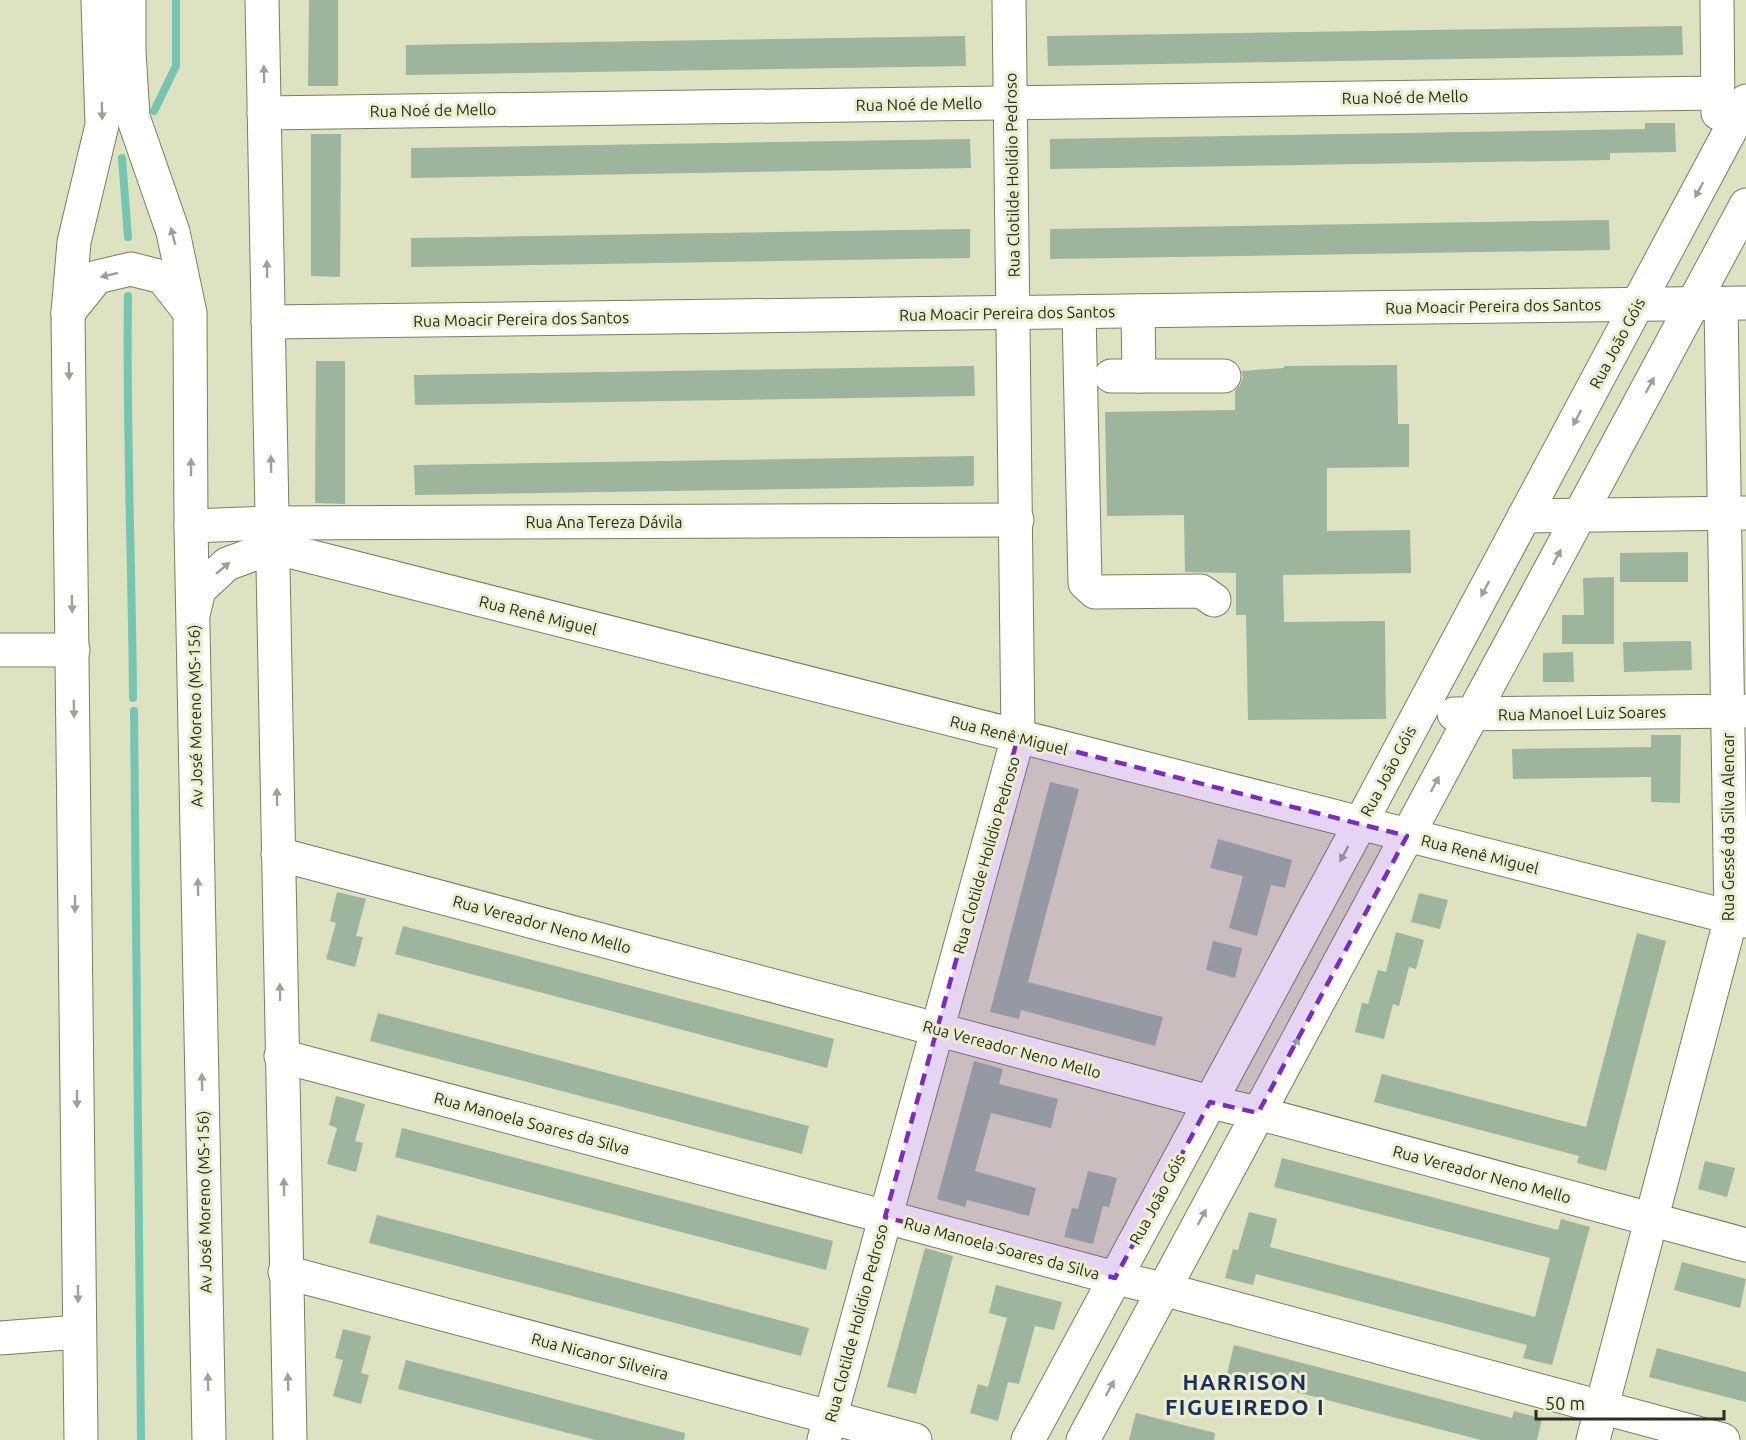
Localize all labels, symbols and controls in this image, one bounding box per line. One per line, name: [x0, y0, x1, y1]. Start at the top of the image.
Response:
one-way arrow: [259, 65, 269, 84]
street label: Rua Clotilde Holídio Pedroso: [1001, 73, 1023, 277]
street label: Rua Noé de Mello: [1342, 87, 1468, 107]
street label: Rua Noé de Mello: [856, 94, 982, 114]
street label: Rua Noé de Mello: [370, 100, 496, 120]
one-way arrow: [97, 101, 107, 120]
one-way arrow: [1694, 182, 1704, 199]
one-way arrow: [168, 226, 178, 245]
one-way arrow: [262, 260, 272, 279]
one-way arrow: [100, 270, 118, 280]
street label: Rua João Góis: [1586, 294, 1649, 391]
street label: Rua Moacir Pereira dos Santos: [1385, 295, 1601, 317]
street label: Rua Moacir Pereira dos Santos: [899, 302, 1115, 324]
street label: Rua Moacir Pereira dos Santos: [413, 308, 629, 330]
one-way arrow: [64, 362, 74, 381]
one-way arrow: [1645, 376, 1655, 393]
one-way arrow: [1572, 409, 1582, 426]
one-way arrow: [266, 455, 276, 474]
one-way arrow: [186, 458, 196, 477]
street label: Rua Ana Tereza Dávila: [525, 513, 683, 531]
one-way arrow: [1552, 548, 1562, 565]
one-way arrow: [215, 562, 231, 575]
one-way arrow: [1480, 581, 1490, 598]
street label: Rua Renê Miguel: [477, 592, 599, 638]
one-way arrow: [67, 594, 76, 613]
street label: Av José Moreno (MS-156): [184, 624, 207, 808]
one-way arrow: [69, 699, 79, 718]
street label: Rua Manoel Luiz Soares: [1498, 703, 1666, 723]
street label: Rua Renê Miguel: [948, 712, 1070, 758]
street label: Rua João Góis: [1357, 722, 1420, 819]
street label: Rua Gessé da Silva Alencar: [1719, 733, 1737, 921]
street label: Rua Clotilde Holídio Pedroso: [949, 754, 1023, 956]
one-way arrow: [1430, 775, 1440, 792]
one-way arrow: [272, 787, 282, 806]
street label: Rua Renê Miguel: [1419, 831, 1541, 877]
one-way arrow: [1339, 846, 1349, 863]
one-way arrow: [193, 877, 203, 896]
street label: Rua Vereador Neno Mello: [451, 892, 633, 956]
one-way arrow: [70, 894, 80, 913]
one-way arrow: [275, 982, 285, 1001]
street label: Rua Vereador Neno Mello: [921, 1017, 1103, 1081]
one-way arrow: [1290, 1036, 1300, 1053]
one-way arrow: [197, 1072, 207, 1091]
street label: Rua Manoela Soares da Silva: [432, 1088, 632, 1158]
one-way arrow: [72, 1089, 82, 1108]
street label: Av José Moreno (MS-156): [193, 1110, 216, 1294]
street label: Rua Vereador Neno Mello: [1391, 1142, 1573, 1206]
street label: Rua João Góis: [1126, 1150, 1189, 1247]
one-way arrow: [279, 1177, 289, 1196]
one-way arrow: [1197, 1208, 1207, 1225]
street label: Rua Manoela Soares da Silva: [902, 1213, 1102, 1283]
street label: Rua Clotilde Holídio Pedroso: [821, 1222, 891, 1424]
one-way arrow: [73, 1284, 83, 1303]
street label: Rua Nicanor Silveira: [529, 1329, 671, 1383]
district label: HARRISON FIGUEIREDO I: [1165, 1369, 1325, 1419]
one-way arrow: [203, 1372, 213, 1391]
one-way arrow: [283, 1372, 293, 1391]
one-way arrow: [1105, 1380, 1115, 1397]
scale bar: [1536, 1383, 1724, 1421]
text: 50 m: [1545, 1393, 1585, 1413]

